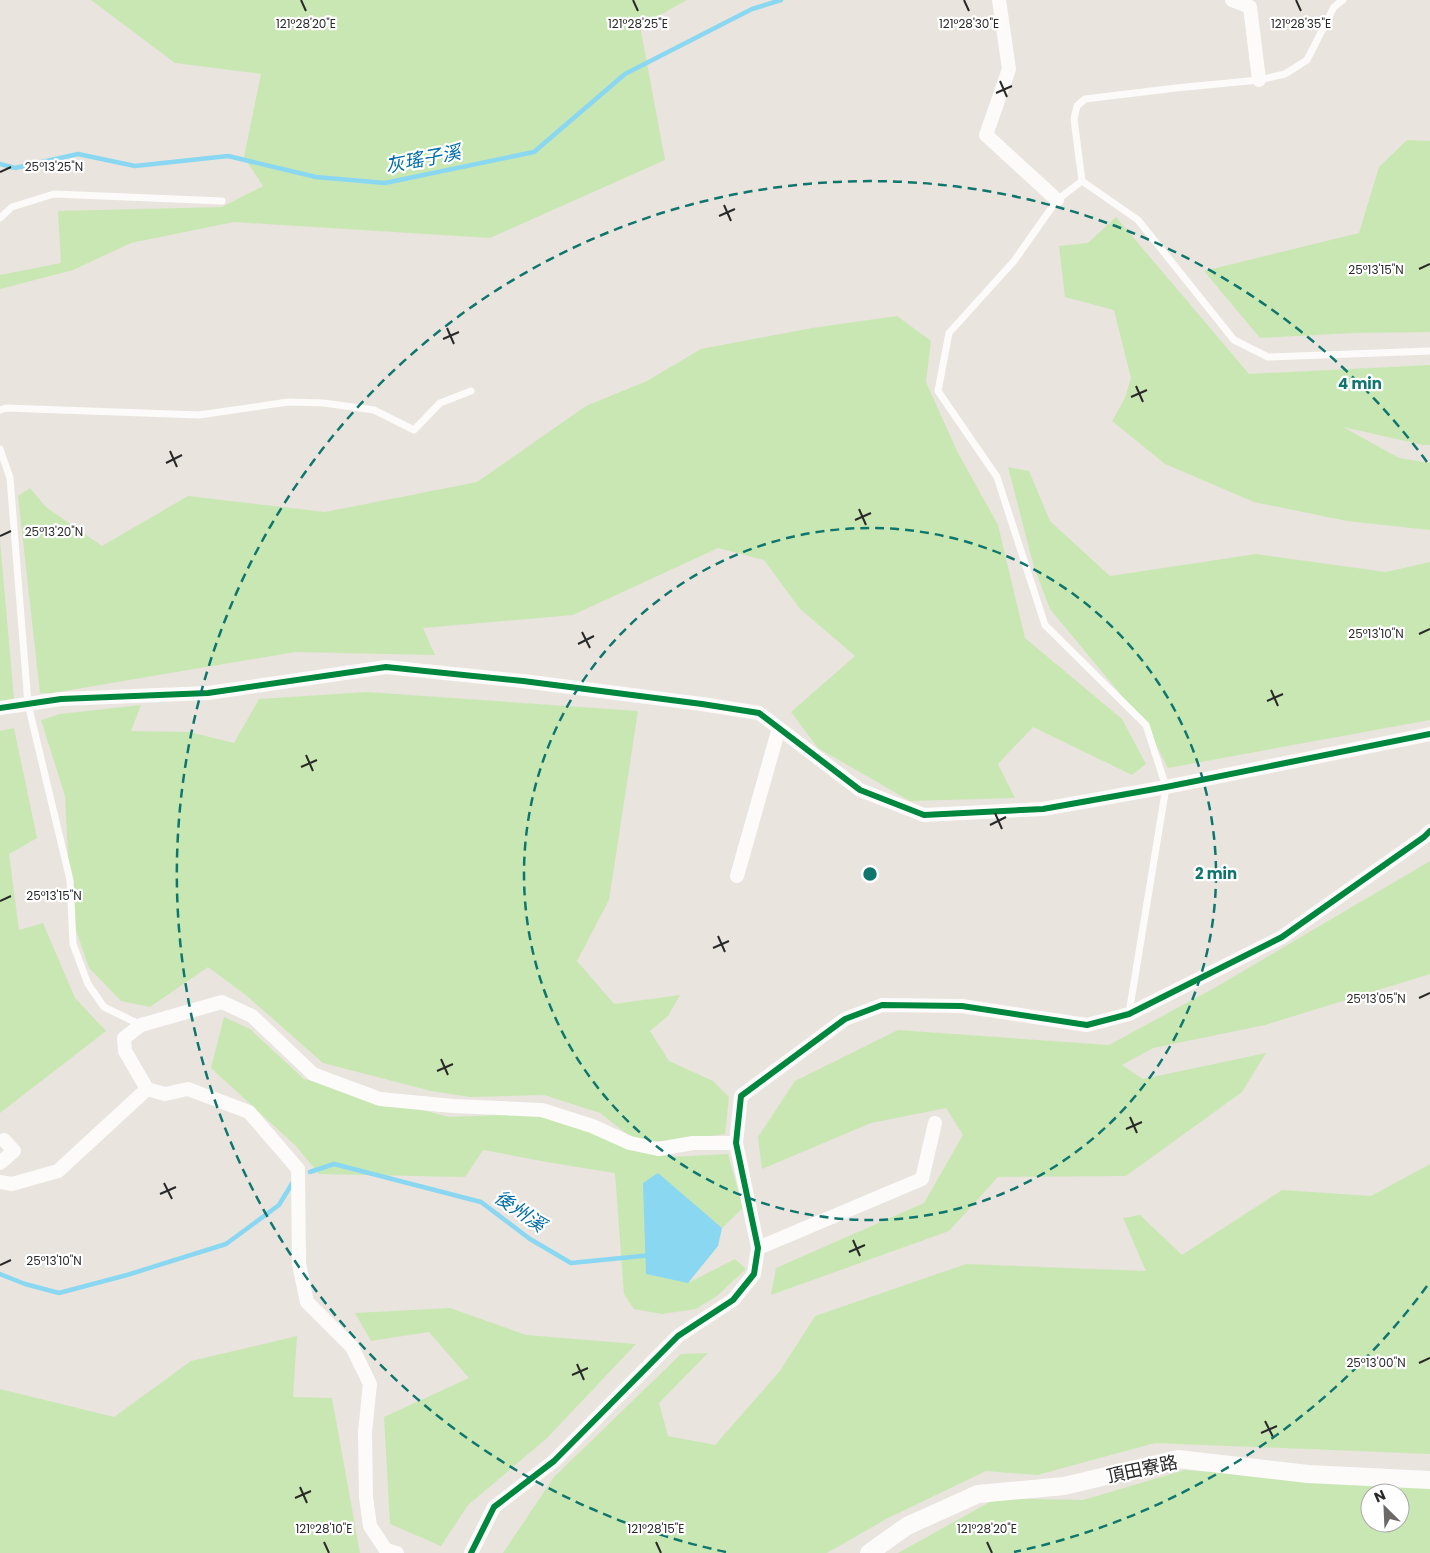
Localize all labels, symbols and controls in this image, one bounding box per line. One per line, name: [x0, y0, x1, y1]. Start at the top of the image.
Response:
text: 121°28'20"E: [276, 15, 336, 32]
text: 121°28'25"E: [608, 15, 668, 32]
text: 121°28'30"E: [939, 15, 999, 32]
text: 121°28'35"E: [1271, 15, 1331, 32]
water label: 灰瑤子溪: [383, 138, 466, 180]
text: 25°13'25"N: [25, 158, 83, 175]
text: 25°13'15"N: [1348, 261, 1404, 278]
text: 4 min: [1338, 373, 1382, 394]
text: 25°13'20"N: [25, 523, 83, 540]
text: 25°13'10"N: [1348, 625, 1404, 642]
text: 2 min: [1195, 863, 1237, 884]
centre of rings: [861, 865, 879, 883]
text: 25°13'15"N: [26, 887, 82, 904]
text: 25°13'05"N: [1346, 990, 1406, 1007]
water label: 後州溪: [489, 1184, 554, 1240]
text: 25°13'10"N: [26, 1252, 82, 1269]
text: 25°13'00"N: [1346, 1354, 1406, 1371]
street label: 頂田寮路: [1104, 1449, 1180, 1489]
north arrow: [1360, 1483, 1410, 1533]
text: N: [1371, 1485, 1389, 1507]
text: 121°28'10"E: [296, 1520, 352, 1537]
text: 121°28'15"E: [628, 1520, 684, 1537]
text: 121°28'20"E: [957, 1520, 1017, 1537]

